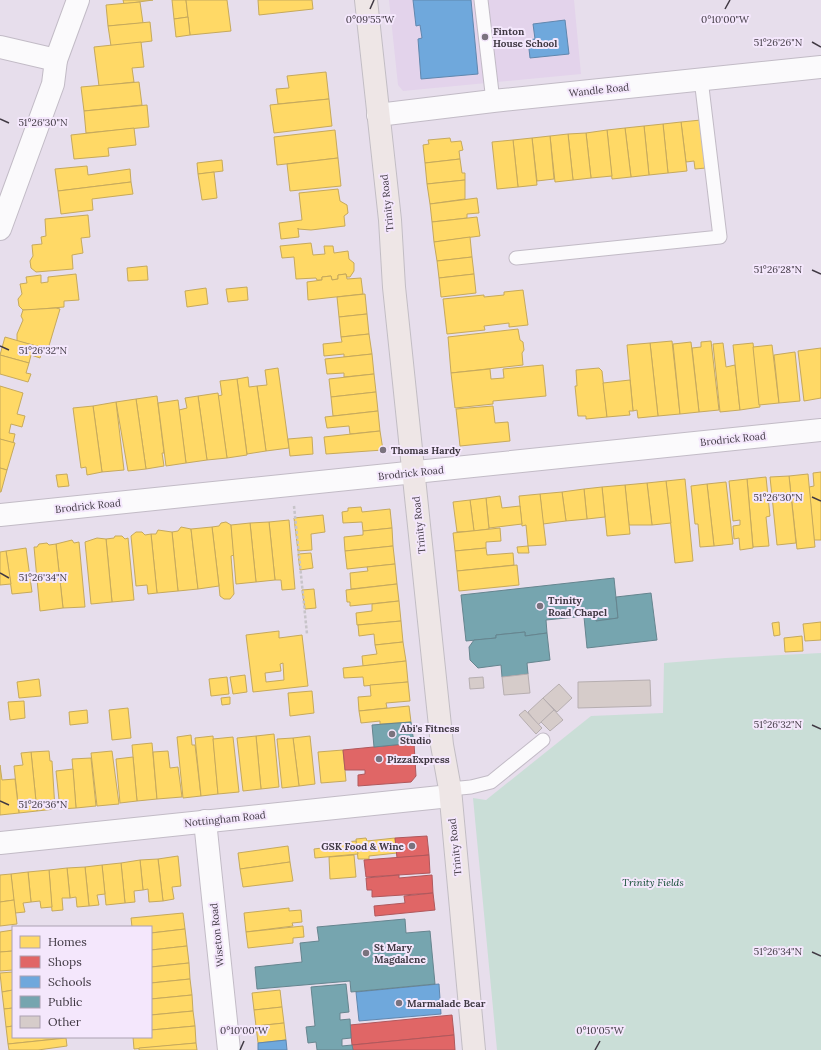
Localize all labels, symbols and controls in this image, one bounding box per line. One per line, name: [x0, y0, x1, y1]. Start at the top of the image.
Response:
text: 0°09'55"W: [346, 13, 395, 26]
text: 0°10'00"W: [701, 13, 750, 26]
place label: Finton House School: [493, 25, 557, 50]
marker: Finton House School: [480, 32, 490, 42]
text: 51°26'26"N: [754, 36, 803, 49]
street label: Wandle Road: [568, 80, 630, 100]
text: 51°26'30"N: [18, 116, 68, 129]
street label: Trinity Road: [378, 174, 396, 232]
text: 51°26'28"N: [754, 263, 803, 276]
text: 51°26'32"N: [19, 344, 68, 357]
street label: Brodrick Road: [700, 429, 766, 449]
place label: Thomas Hardy: [391, 444, 461, 457]
marker: Thomas Hardy: [378, 445, 388, 455]
street label: Brodrick Road: [378, 463, 444, 483]
text: 51°26'30"N: [753, 491, 803, 504]
street label: Brodrick Road: [55, 496, 121, 516]
street label: Trinity Road: [410, 496, 428, 554]
text: 51°26'34"N: [19, 571, 68, 584]
place label: Trinity Road Chapel: [548, 594, 607, 619]
marker: Trinity Road Chapel: [535, 601, 545, 611]
text: 51°26'32"N: [754, 718, 803, 731]
place label: Abi's Fitness Studio: [400, 722, 459, 747]
marker: Abi's Fitness Studio: [387, 729, 397, 739]
place label: PizzaExpress: [387, 753, 450, 766]
marker: PizzaExpress: [374, 754, 384, 764]
text: 51°26'36"N: [19, 798, 68, 811]
street label: Nottingham Road: [184, 808, 266, 830]
street label: Trinity Road: [446, 818, 464, 876]
place label: GSK Food & Wine: [321, 840, 405, 853]
marker: GSK Food & Wine: [407, 841, 417, 851]
park label: Trinity Fields: [622, 876, 684, 889]
street label: Wiseton Road: [207, 902, 227, 968]
legend: [12, 926, 152, 1038]
text: Homes: [48, 934, 87, 949]
place label: St Mary Magdalene: [374, 941, 426, 966]
text: 51°26'34"N: [754, 945, 803, 958]
marker: St Mary Magdalene: [361, 948, 371, 958]
text: Shops: [48, 954, 82, 969]
text: Schools: [48, 974, 92, 989]
text: Public: [48, 994, 82, 1009]
place label: Marmalade Bear: [407, 997, 486, 1010]
marker: Marmalade Bear: [394, 998, 404, 1008]
text: Other: [48, 1014, 82, 1029]
text: 0°10'00"W: [220, 1024, 269, 1037]
text: 0°10'05"W: [576, 1024, 625, 1037]

